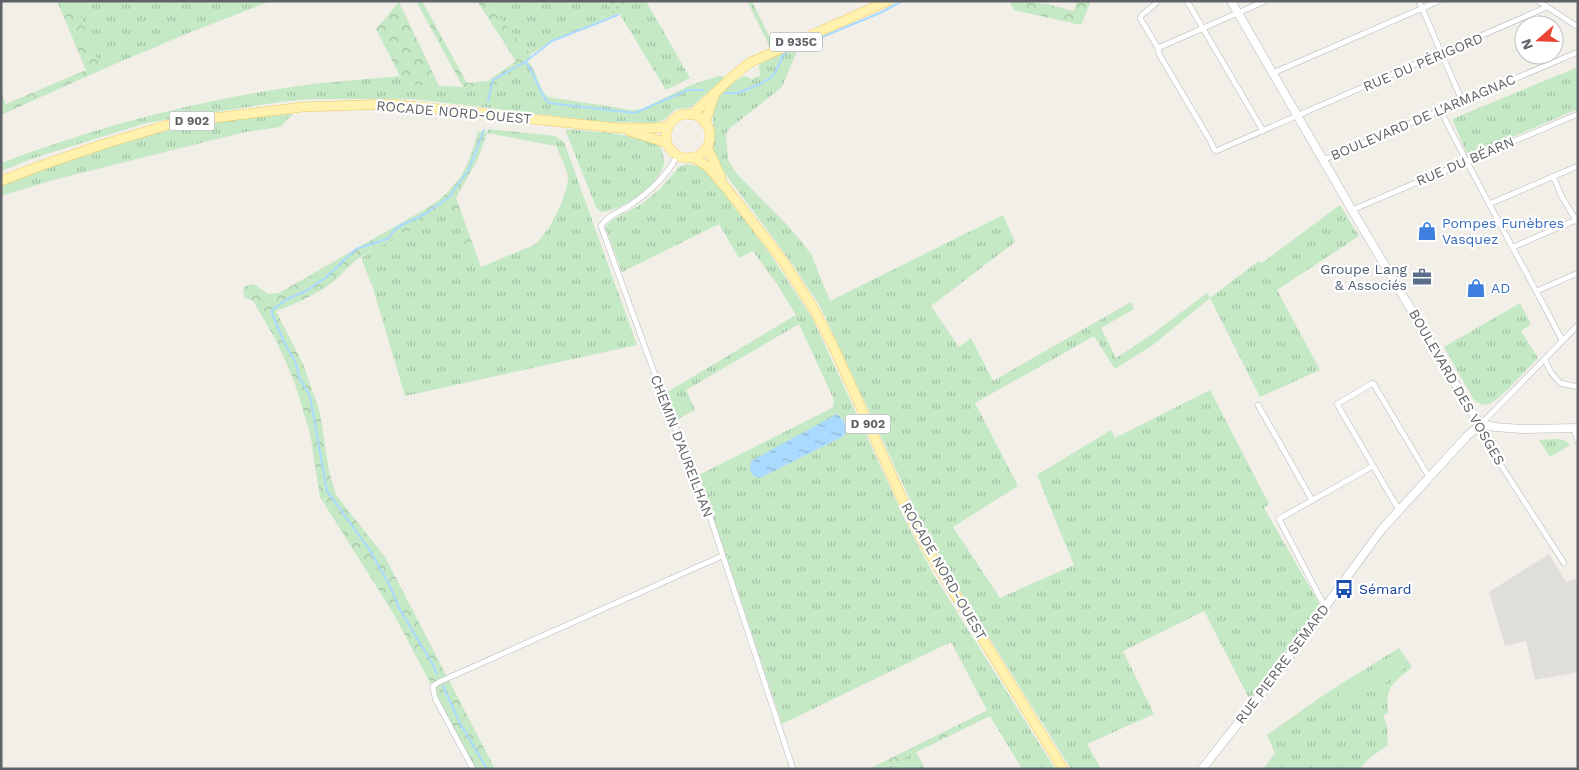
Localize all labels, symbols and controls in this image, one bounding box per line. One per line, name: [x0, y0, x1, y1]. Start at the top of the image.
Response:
north arrow: [1514, 15, 1564, 65]
street label: RUE DU PÉRIGORD: [1361, 30, 1485, 94]
road number: D 935C: [770, 32, 822, 52]
text: N: [1517, 37, 1536, 52]
street label: BOULEVARD DE L'ARMAGNAC: [1328, 71, 1518, 163]
street label: ROCADE NORD-OUEST: [376, 97, 533, 127]
road number: D 902: [170, 112, 214, 130]
street label: RUE DU BÉARN: [1414, 133, 1516, 189]
place label: Pompes Funèbres Vasquez: [1442, 215, 1564, 247]
shop icon: Pompes Funèbres Vasquez: [1416, 220, 1438, 242]
place label: Groupe Lang & Associés: [1320, 261, 1408, 293]
office icon: Groupe Lang & Associés: [1411, 266, 1433, 288]
shop icon: AD: [1465, 277, 1487, 299]
place label: AD: [1491, 280, 1510, 296]
street label: BOULEVARD DES VOSGES: [1406, 306, 1508, 468]
street label: CHEMIN D'AUREILHAN: [647, 373, 717, 519]
road number: D 902: [846, 414, 890, 434]
street label: ROCADE NORD-OUEST: [898, 499, 990, 643]
bus stop icon: Sémard: [1333, 578, 1355, 600]
place label: Sémard: [1359, 581, 1412, 597]
street label: RUE PIERRE SEMARD: [1232, 601, 1332, 727]

